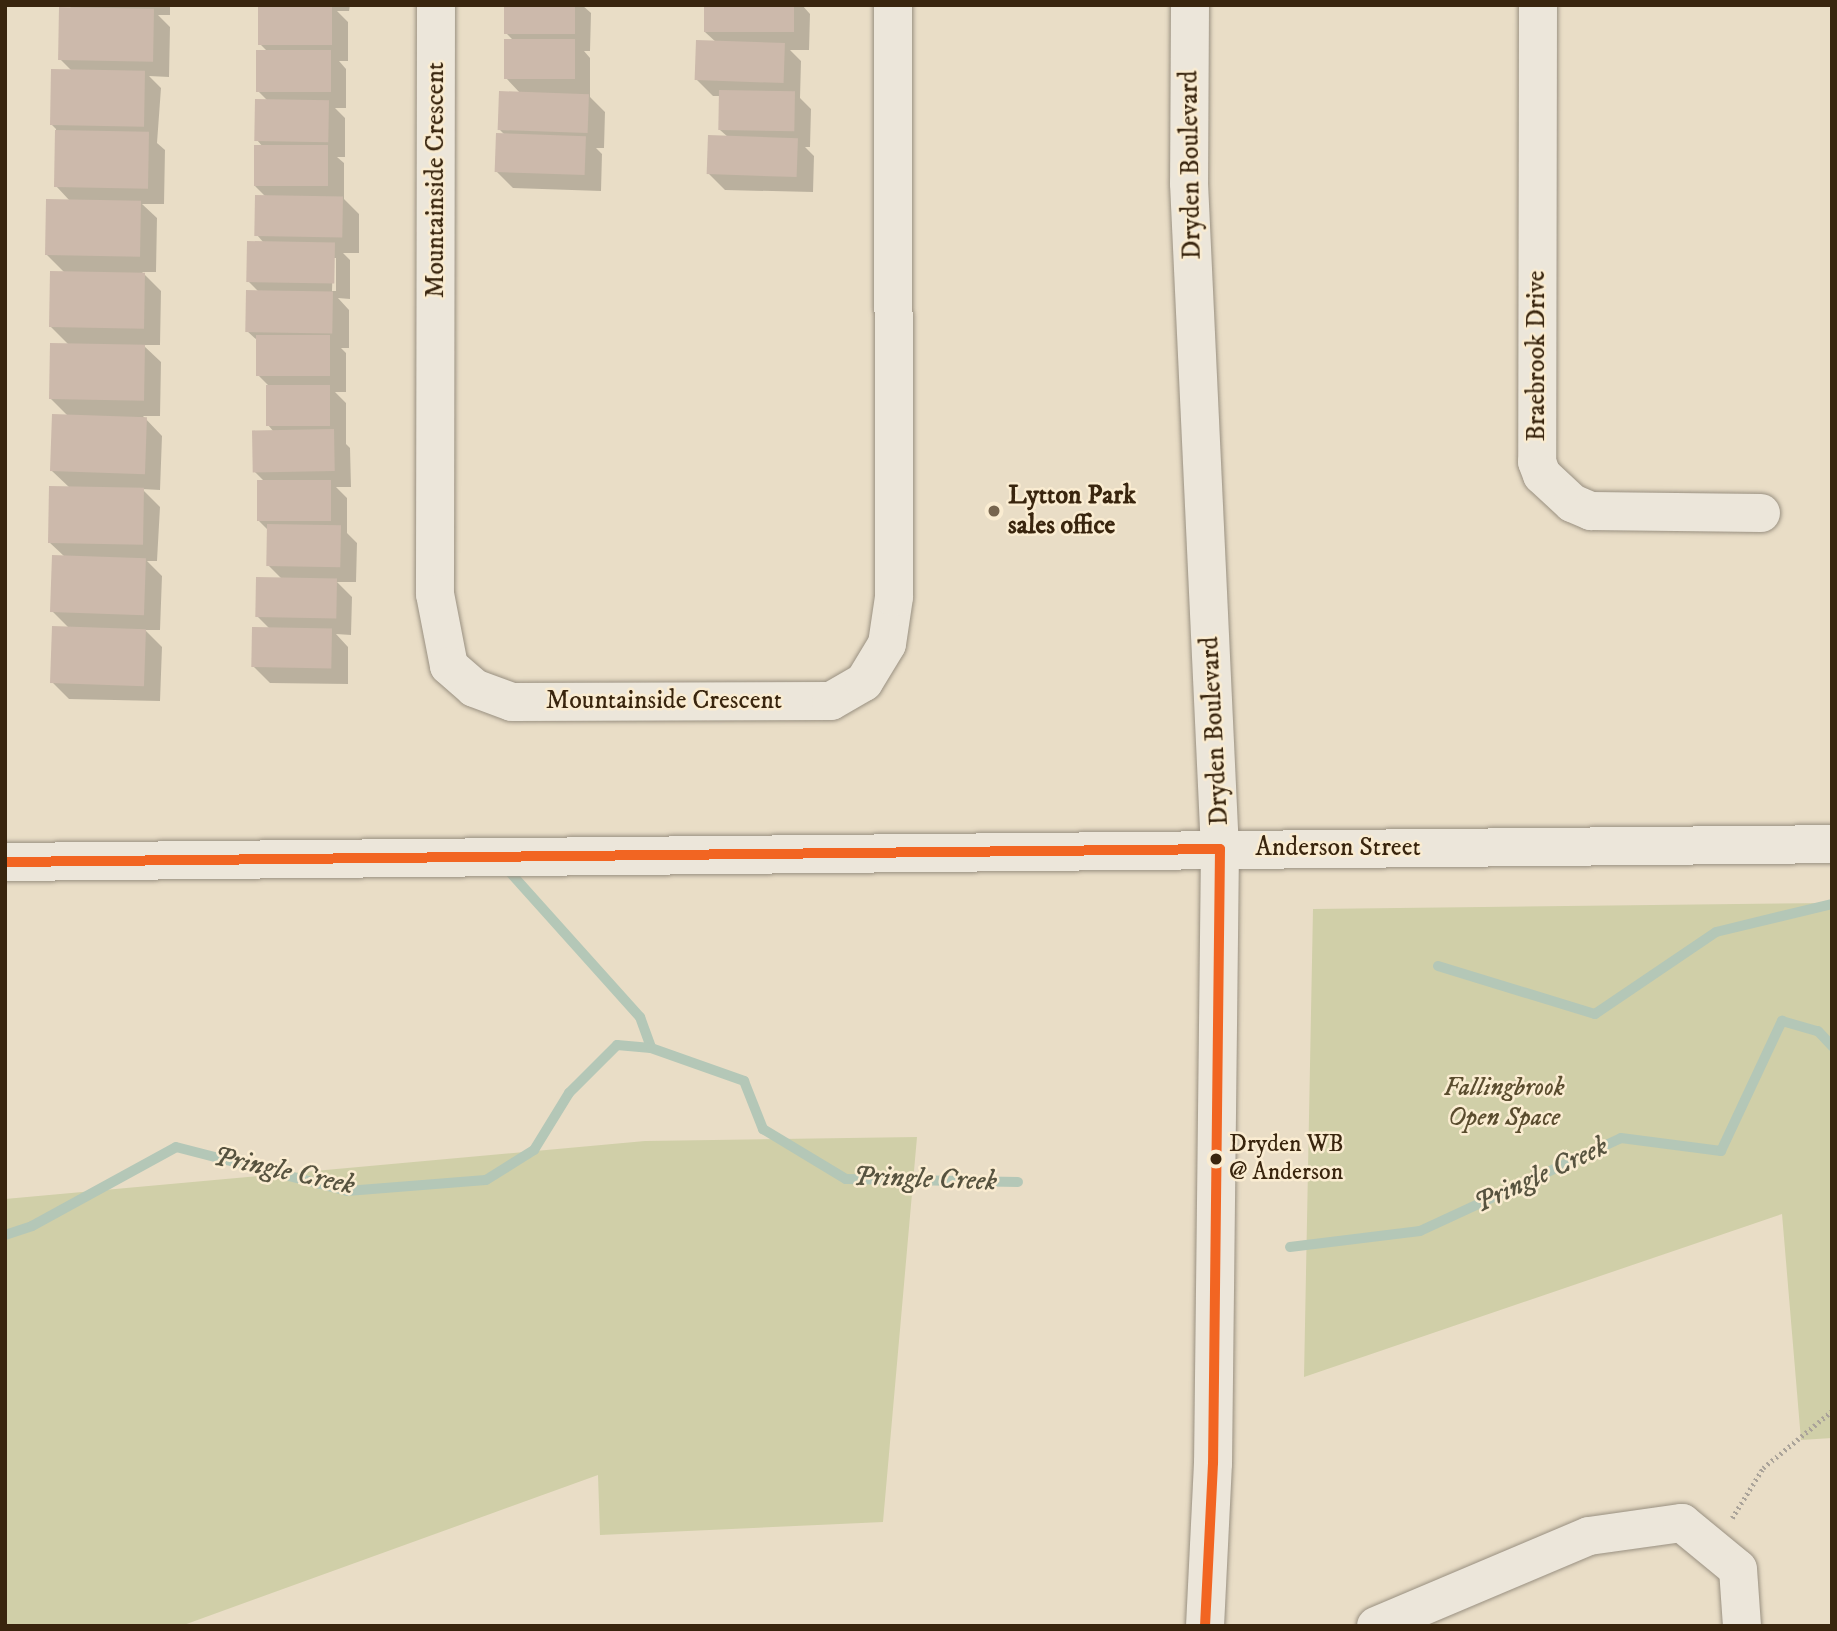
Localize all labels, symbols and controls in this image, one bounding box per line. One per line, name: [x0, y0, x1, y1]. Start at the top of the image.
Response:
street label: Mountainside Crescent: [420, 62, 452, 298]
street label: Dryden Boulevard: [1174, 70, 1208, 260]
street label: Braebrook Drive: [1521, 270, 1553, 442]
place label: Lytton Park sales office: [1008, 480, 1136, 542]
marker: Lytton Park sales office: [986, 503, 1002, 519]
street label: Dryden Boulevard: [1194, 636, 1236, 826]
street label: Mountainside Crescent: [546, 685, 782, 717]
street label: Anderson Street: [1255, 832, 1421, 864]
park label: Fallingbrook Open Space: [1443, 1072, 1565, 1134]
water label: Pringle Creek: [1469, 1129, 1613, 1221]
place label: Dryden WB @ Anderson: [1229, 1131, 1344, 1187]
water label: Pringle Creek: [210, 1140, 358, 1202]
marker: Dryden WB @ Anderson: [1209, 1152, 1223, 1166]
water label: Pringle Creek: [852, 1160, 998, 1198]

